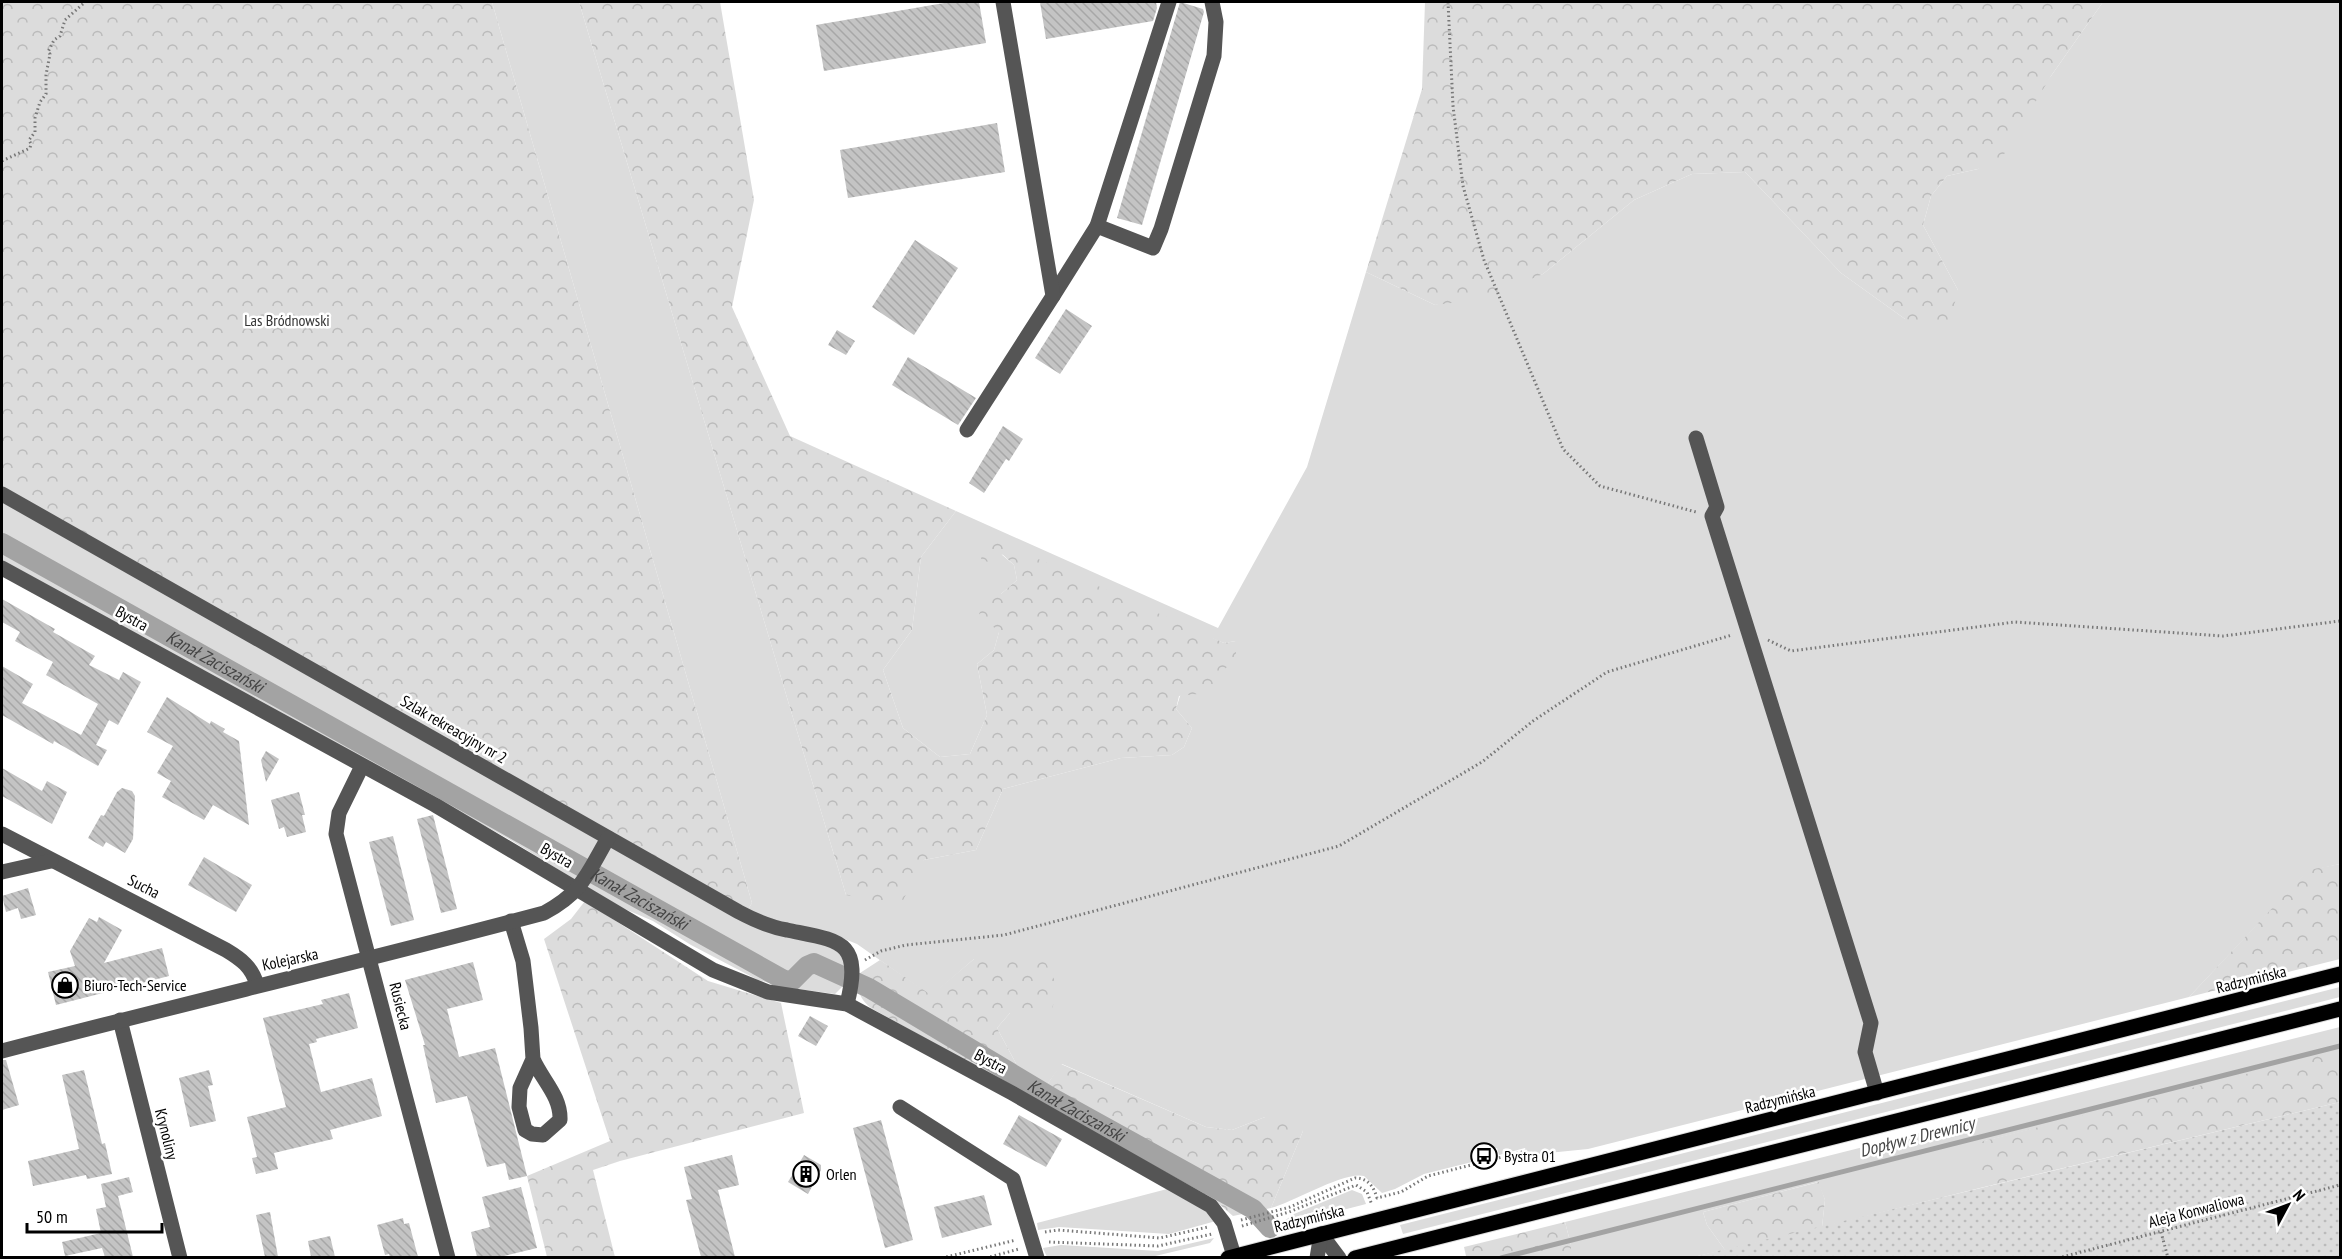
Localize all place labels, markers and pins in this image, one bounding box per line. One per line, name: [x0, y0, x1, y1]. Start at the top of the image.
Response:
shop icon: Biuro-Tech-Service: [50, 970, 80, 1000]
place label: Biuro-Tech-Service: [84, 975, 187, 995]
bus stop icon: Bystra 01: [1469, 1141, 1499, 1171]
place label: Bystra 01: [1504, 1146, 1556, 1166]
building icon: Orlen: [791, 1159, 821, 1189]
place label: Orlen: [826, 1164, 857, 1184]

